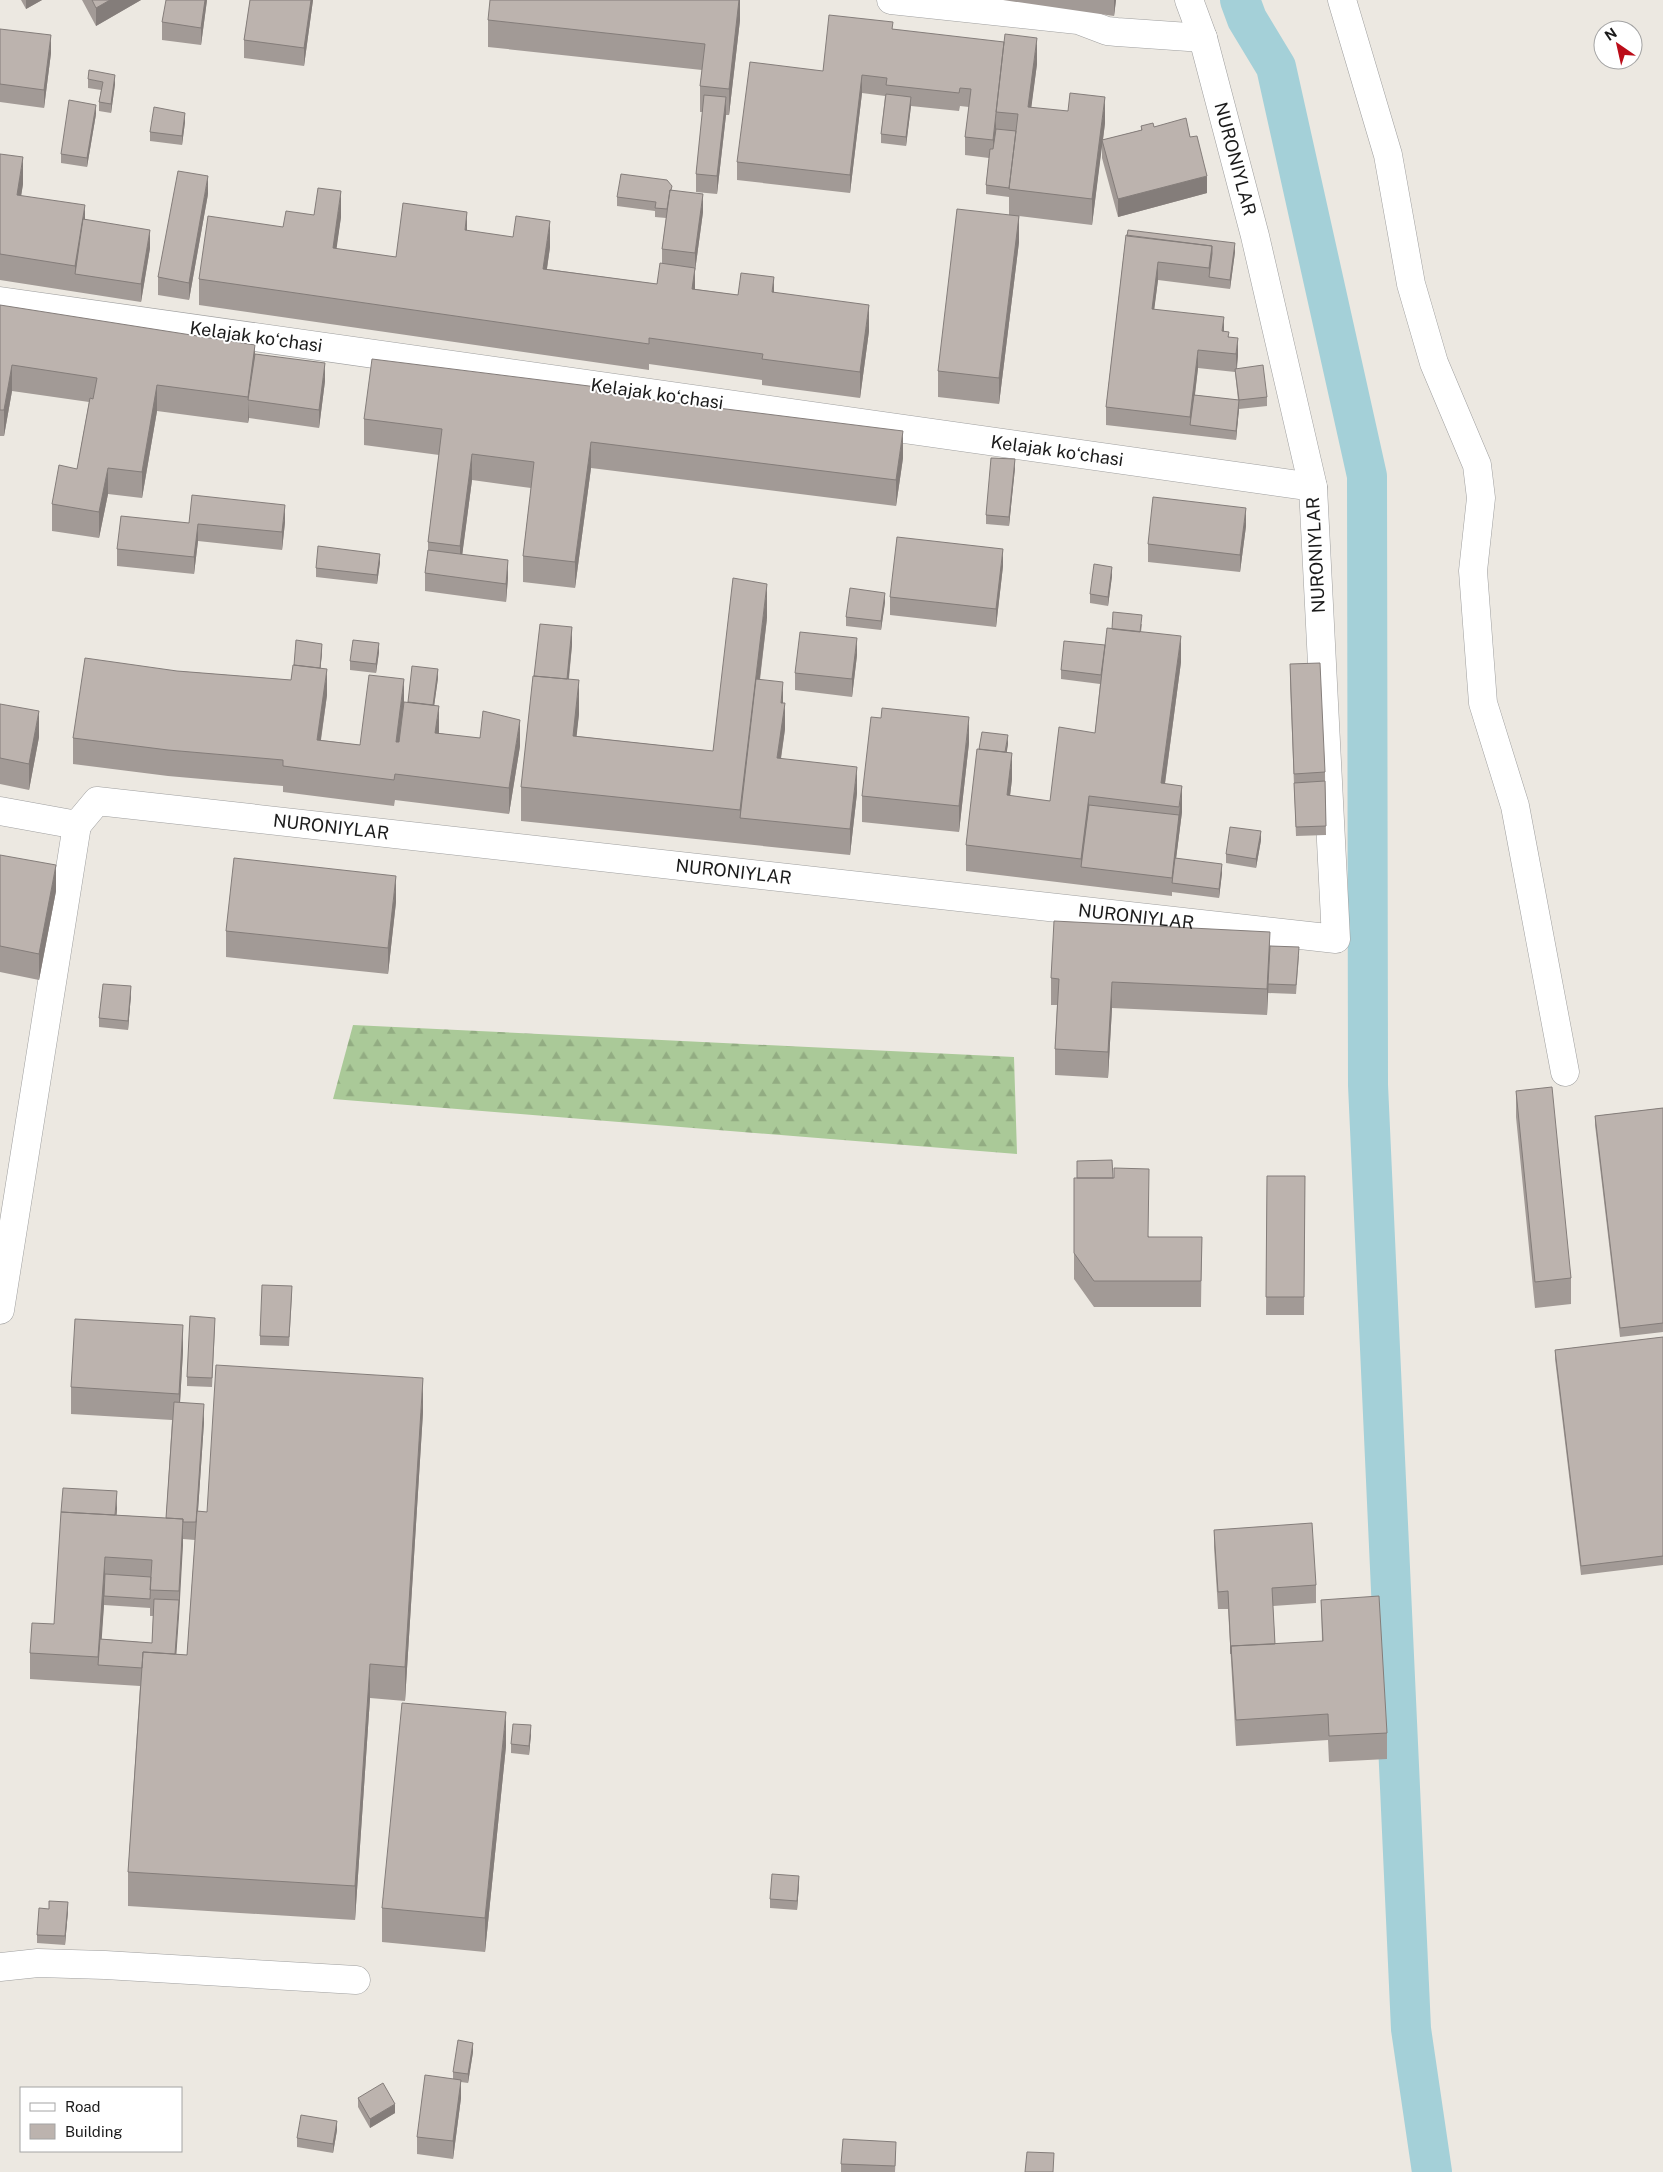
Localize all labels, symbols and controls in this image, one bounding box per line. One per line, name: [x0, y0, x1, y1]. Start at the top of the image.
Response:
north arrow: [1593, 20, 1643, 70]
text: N: [1602, 25, 1620, 44]
street label: NURONIYLAR: [1210, 100, 1261, 218]
street label: Kelajak koʻchasi: [188, 317, 324, 356]
street label: Kelajak koʻchasi: [589, 374, 725, 413]
street label: Kelajak koʻchasi: [989, 431, 1125, 470]
street label: NURONIYLAR: [1302, 496, 1329, 614]
street label: NURONIYLAR: [272, 810, 390, 843]
street label: NURONIYLAR: [675, 855, 793, 888]
street label: NURONIYLAR: [1077, 899, 1195, 933]
legend: [20, 2087, 182, 2152]
text: Road: [65, 2098, 101, 2115]
text: Building: [65, 2123, 123, 2140]

